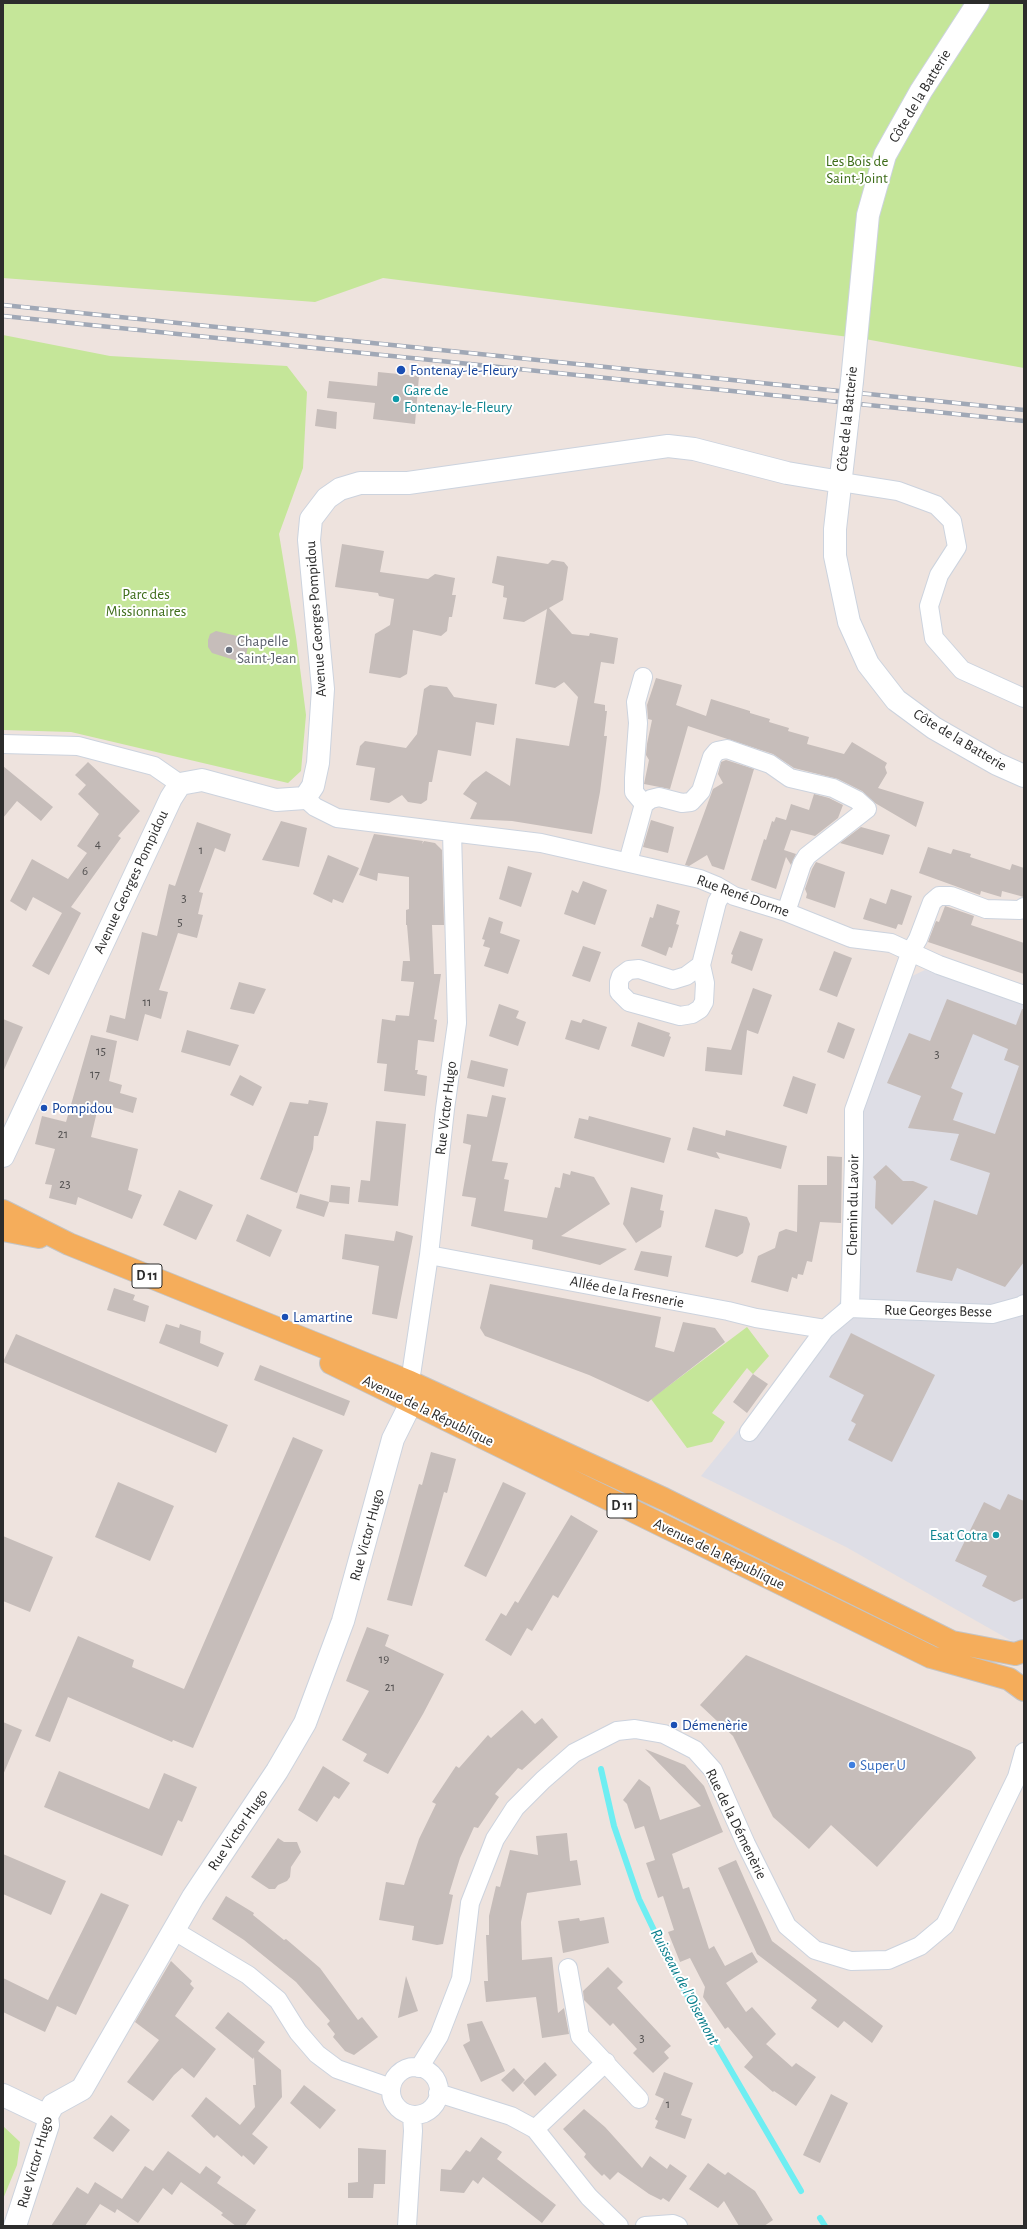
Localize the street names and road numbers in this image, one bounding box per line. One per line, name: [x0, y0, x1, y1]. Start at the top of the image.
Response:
street label: Côte de la Batterie: [885, 46, 955, 146]
street label: Côte de la Batterie: [833, 365, 861, 473]
street label: Avenue Georges Pompidou: [302, 540, 330, 698]
street label: Côte de la Batterie: [910, 705, 1010, 775]
street label: Avenue Georges Pompidou: [90, 807, 172, 957]
street label: Rue René Dorme: [694, 871, 792, 921]
street label: Rue Victor Hugo: [431, 1060, 461, 1156]
street label: Chemin du Lavoir: [843, 1154, 863, 1256]
road number: D 11: [132, 1264, 162, 1288]
street label: Allée de la Fresnerie: [568, 1272, 686, 1312]
street label: Rue Georges Besse: [884, 1301, 992, 1321]
street label: Avenue de la République: [359, 1371, 497, 1451]
street label: Rue Victor Hugo: [346, 1487, 388, 1583]
road number: D 11: [607, 1494, 637, 1518]
street label: Avenue de la République: [650, 1514, 788, 1594]
street label: Rue de la Démenèrie: [701, 1766, 771, 1882]
street label: Rue Victor Hugo: [204, 1786, 272, 1874]
street label: Rue Victor Hugo: [13, 2114, 57, 2210]

